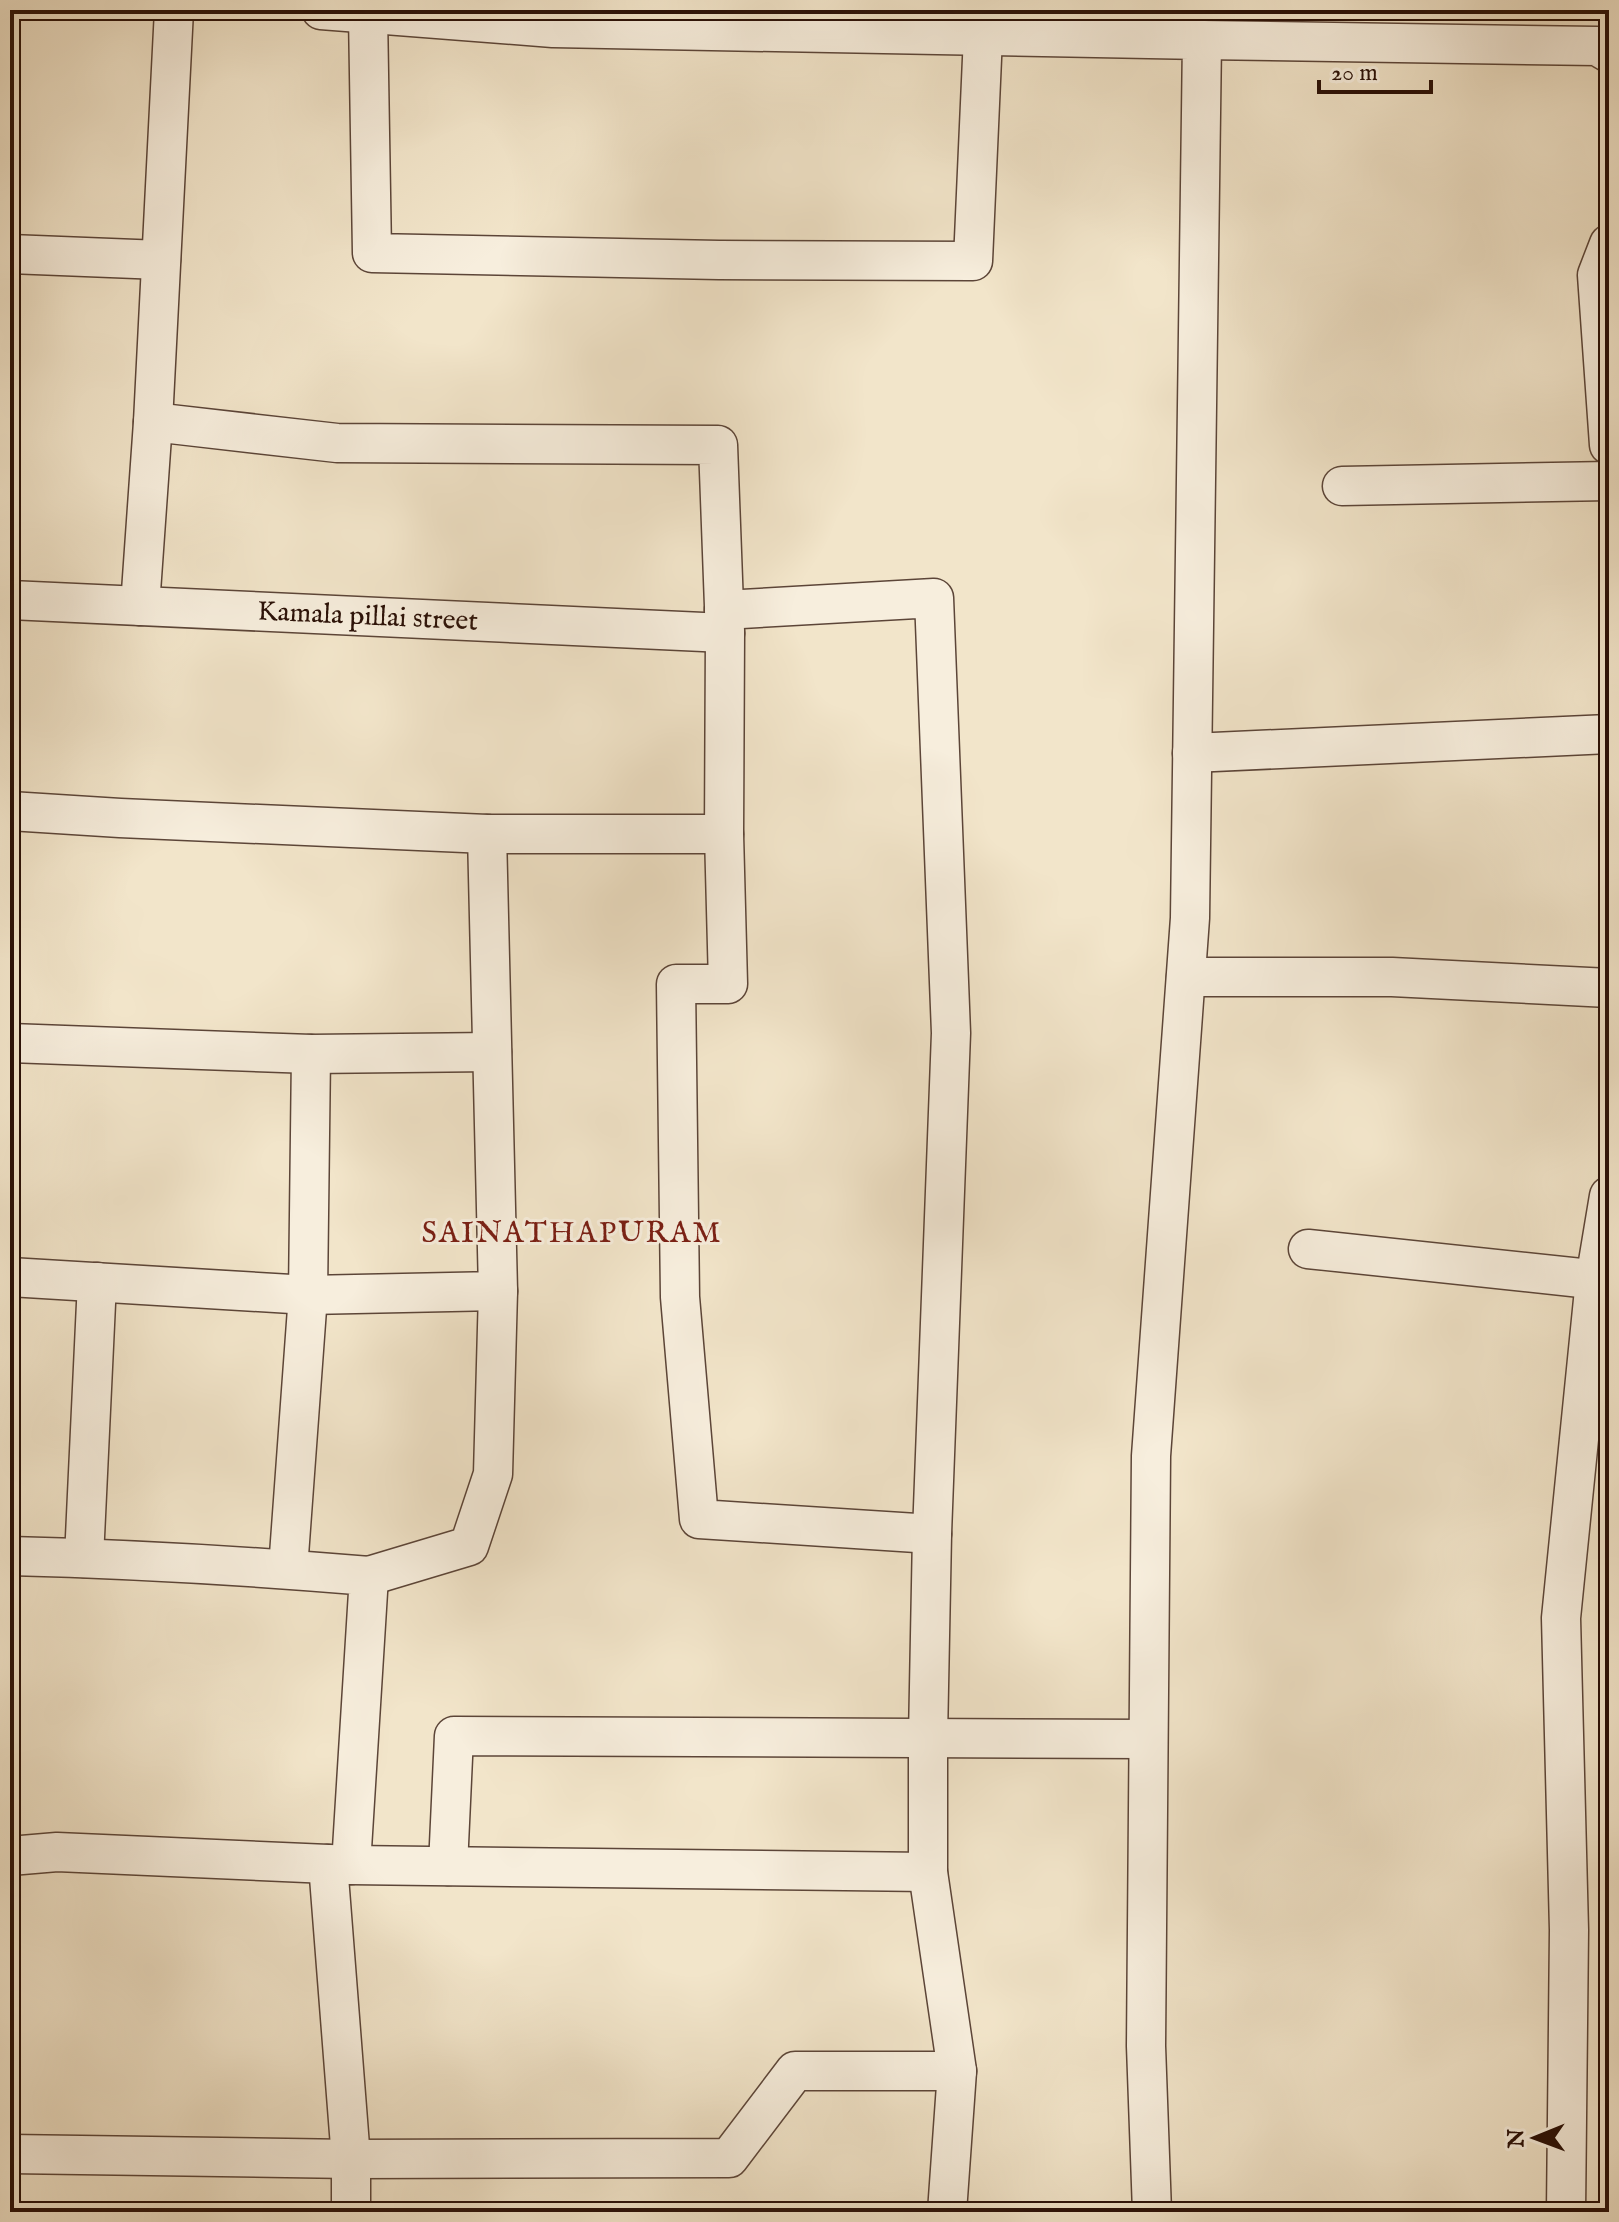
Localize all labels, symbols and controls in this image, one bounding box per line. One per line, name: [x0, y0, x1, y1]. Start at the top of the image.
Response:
scale bar: [1319, 44, 1431, 94]
text: 20 m: [1331, 58, 1378, 89]
street label: Kamala pillai street: [257, 594, 479, 639]
district label: SAINATHAPURAM: [421, 1215, 723, 1253]
north arrow: [1495, 2098, 1575, 2178]
text: N: [1503, 2129, 1531, 2149]

